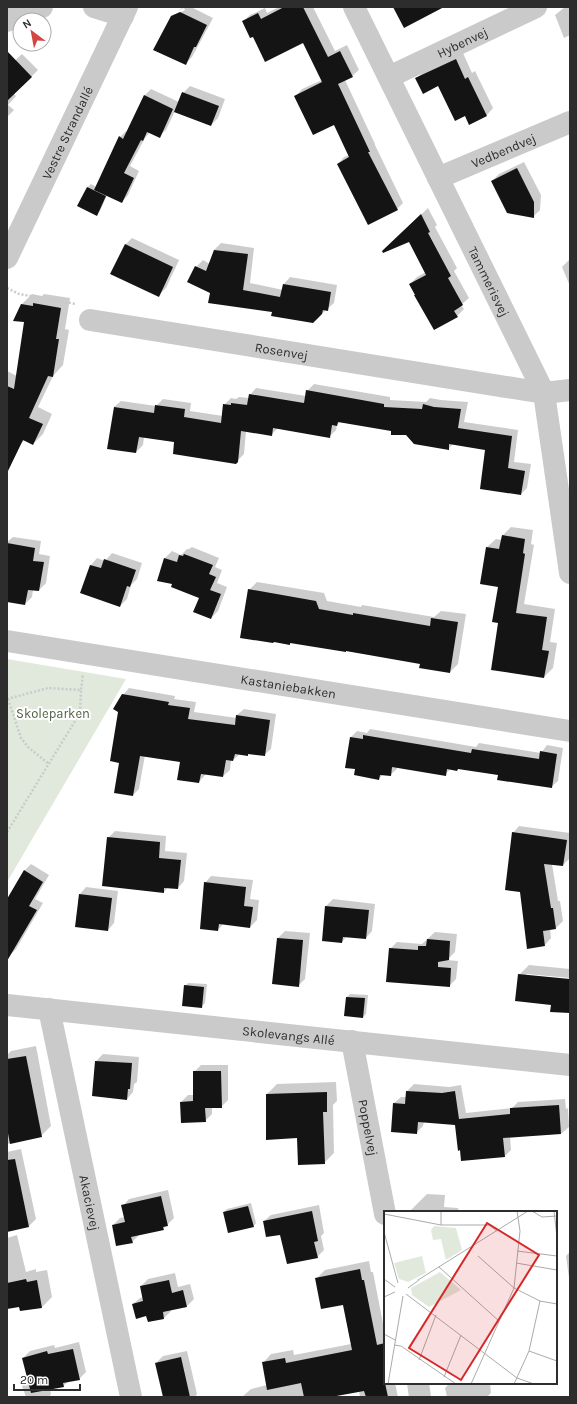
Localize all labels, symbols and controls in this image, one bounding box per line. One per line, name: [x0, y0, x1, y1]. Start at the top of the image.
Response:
north arrow: [12, 12, 52, 52]
text: N: [20, 16, 34, 32]
street label: Hybenvej: [435, 24, 490, 61]
street label: Vestre Strandallé: [39, 84, 96, 182]
street label: Vedbendvej: [469, 130, 538, 171]
street label: Tammerisvej: [465, 244, 512, 319]
street label: Rosenvej: [254, 340, 309, 363]
street label: Kastaniebakken: [240, 671, 337, 702]
park label: Skoleparken: [16, 706, 90, 721]
street label: Skolevangs Allé: [241, 1023, 336, 1048]
street label: Poppelvej: [355, 1098, 381, 1157]
street label: Akacievej: [76, 1174, 103, 1232]
inset map: [384, 1211, 557, 1384]
scale bar: [14, 1366, 80, 1392]
text: 20 m: [20, 1373, 48, 1387]

